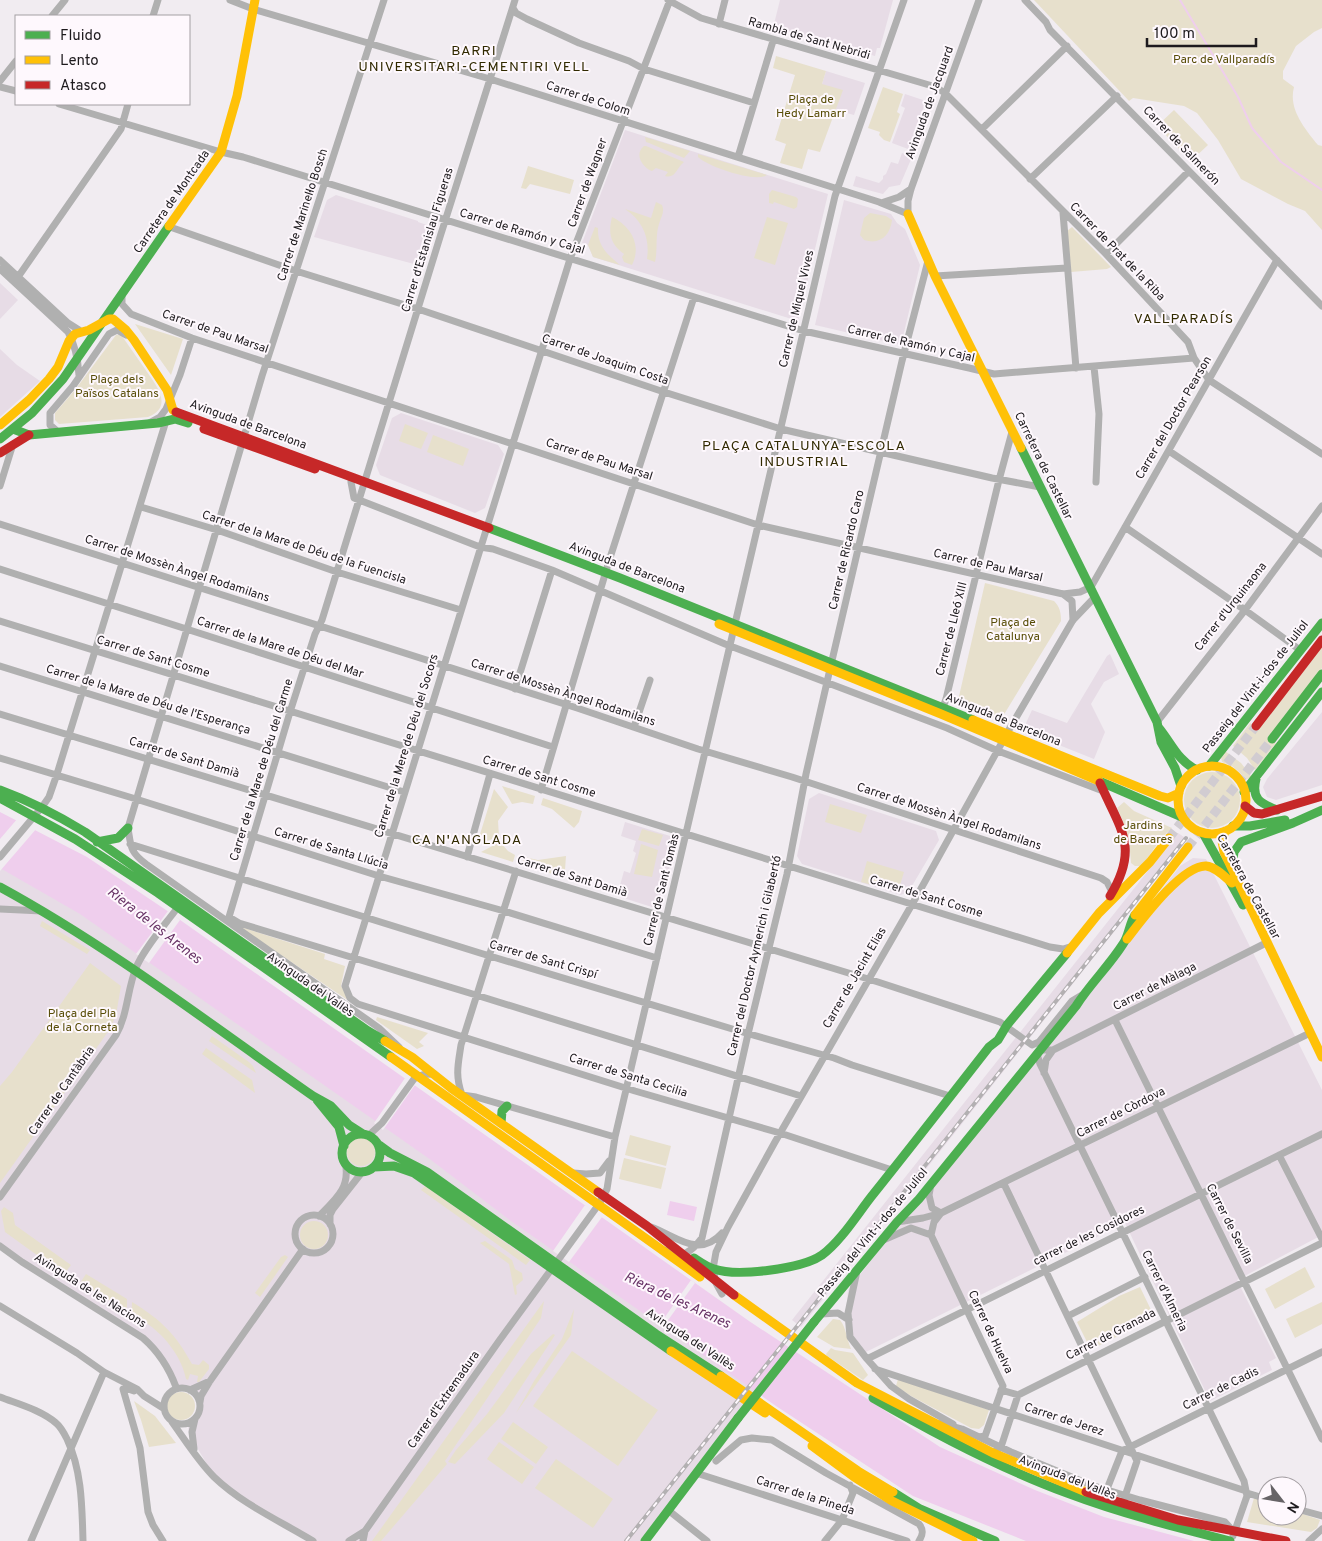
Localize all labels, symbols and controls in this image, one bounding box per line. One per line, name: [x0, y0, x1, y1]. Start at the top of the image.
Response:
street label: Rambla de Sant Nebridi: [746, 14, 872, 64]
legend: [15, 15, 190, 105]
scale bar: [1147, 15, 1256, 47]
text: 100 m: [1154, 25, 1195, 44]
text: Fluido: [60, 27, 101, 46]
district label: BARRI UNIVERSITARI-CEMENTIRI VELL: [358, 43, 590, 76]
street label: Avinguda de Jacquard: [902, 44, 958, 162]
text: Lento: [60, 52, 99, 71]
park label: Parc de Vallparadís: [1173, 52, 1275, 68]
text: Atasco: [60, 77, 106, 96]
street label: Carrer de Colom: [544, 78, 632, 120]
park label: Plaça de Hedy Lamarr: [776, 92, 846, 122]
street label: Carrer de Salmerón: [1139, 103, 1223, 189]
street label: Carrer de Wagner: [564, 136, 612, 230]
street label: Carretera de Montcada: [130, 147, 214, 257]
street label: Carrer de Marinel·lo Bosch: [274, 147, 332, 283]
street label: Carrer d'Estanislau Figueras: [398, 166, 458, 314]
street label: Carrer de Prat de la Riba: [1066, 199, 1168, 305]
street label: Carrer de Ramón y Cajal: [457, 205, 587, 259]
street label: Carrer de Miquel Vives: [776, 249, 818, 369]
street label: Carrer de Pau Marsal: [160, 306, 270, 358]
district label: VALLPARADÍS: [1134, 310, 1234, 328]
street label: Carrer de Ramón y Cajal: [846, 322, 976, 366]
street label: Carrer de Joaquim Costa: [539, 331, 671, 389]
street label: Carrer del Doctor Pearson: [1132, 354, 1216, 482]
park label: Plaça dels Països Catalans: [75, 372, 159, 402]
street label: Avinguda de Barcelona: [187, 396, 309, 454]
street label: Carretera de Castellar: [1010, 409, 1076, 523]
street label: Carrer de Pau Marsal: [543, 435, 655, 485]
district label: PLAÇA CATALUNYA-ESCOLA INDUSTRIAL: [702, 438, 906, 471]
street label: Carrer de Ricardo Caro: [825, 488, 869, 612]
street label: Carrer de la Mare de Déu de la Fuencisla: [200, 507, 408, 589]
street label: Carrer de Mossèn Àngel Rodamilans: [83, 532, 271, 606]
street label: Avinguda de Barcelona: [567, 538, 687, 598]
street label: Carrer de Pau Marsal: [932, 546, 1044, 586]
street label: Carrer d'Urquinaona: [1191, 559, 1271, 655]
street label: Carrer de Lleó XIII: [933, 580, 971, 678]
street label: Carrer de la Mare de Déu del Mar: [194, 613, 366, 683]
park label: Plaça de Catalunya: [986, 615, 1040, 645]
street label: Passeig del Vint-i-dos de Juliol: [1199, 618, 1313, 756]
street label: Carrer de Sant Cosme: [94, 632, 212, 682]
street label: Carrer de la Mere de Déu del Socors: [371, 652, 443, 840]
street label: Carrer de Mossèn Àngel Rodamilans: [469, 656, 657, 730]
street label: Carrer de la Mare de Déu de l'Esperança: [44, 661, 252, 739]
street label: Carrer de la Mare de Déu del Carme: [227, 677, 297, 863]
street label: Avinguda de Barcelona: [943, 689, 1063, 751]
street label: Carrer de Sant Damià: [127, 734, 241, 782]
street label: Carrer de Sant Cosme: [480, 752, 598, 802]
street label: Carrer de Mossèn Àngel Rodamilans: [855, 780, 1043, 854]
park label: Jardins de Bacares: [1113, 818, 1173, 848]
street label: Carrer de Santa Llúcia: [272, 824, 390, 874]
district label: CA N'ANGLADA: [412, 832, 522, 849]
street label: Carrer de Sant Tomàs: [640, 832, 684, 948]
street label: Carretera de Castellar: [1212, 832, 1284, 943]
street label: Carrer de Sant Damià: [515, 853, 629, 901]
street label: Carrer del Doctor Aymerich i Gilabertó: [724, 854, 786, 1058]
street label: Carrer de Sant Cosme: [867, 872, 985, 922]
water label: Riera de les Arenes: [103, 884, 205, 969]
street label: Carrer de Jacint Elias: [819, 924, 891, 1032]
street label: Carrer de Sant Crispí: [487, 937, 600, 983]
street label: Avinguda del Vallès: [263, 949, 357, 1021]
street label: Carrer de Màlaga: [1111, 959, 1199, 1015]
park label: Plaça del Pla de la Corneta: [46, 1006, 118, 1036]
street label: Carrer de Cantàbria: [25, 1043, 99, 1139]
street label: Carrer de Santa Cecilia: [567, 1050, 689, 1102]
street label: Carrer de Còrdova: [1074, 1084, 1168, 1142]
street label: Passeig del Vint-i-dos de Juliol: [814, 1165, 932, 1301]
street label: Carrer de Sevilla: [1202, 1181, 1256, 1267]
street label: carrer de les Cosidores: [1031, 1202, 1147, 1270]
street label: Carrer d'Almeria: [1137, 1248, 1191, 1334]
street label: Avinguda de les Nacions: [31, 1250, 149, 1332]
water label: Riera de les Arenes: [621, 1269, 733, 1333]
street label: Carrer de Huelva: [964, 1288, 1016, 1376]
street label: Avinguda del Vallès: [642, 1305, 738, 1375]
street label: Carrer de Granada: [1063, 1305, 1159, 1365]
street label: Carrer d'Extremadura: [404, 1348, 484, 1452]
street label: Carrer de Cadis: [1180, 1364, 1262, 1414]
street label: Carrer de Jerez: [1022, 1400, 1106, 1440]
street label: Avinguda del Vallès: [1016, 1452, 1118, 1504]
street label: Carrer de la Pineda: [754, 1473, 856, 1519]
north arrow: [1257, 1476, 1307, 1526]
text: N: [1282, 1498, 1302, 1516]

